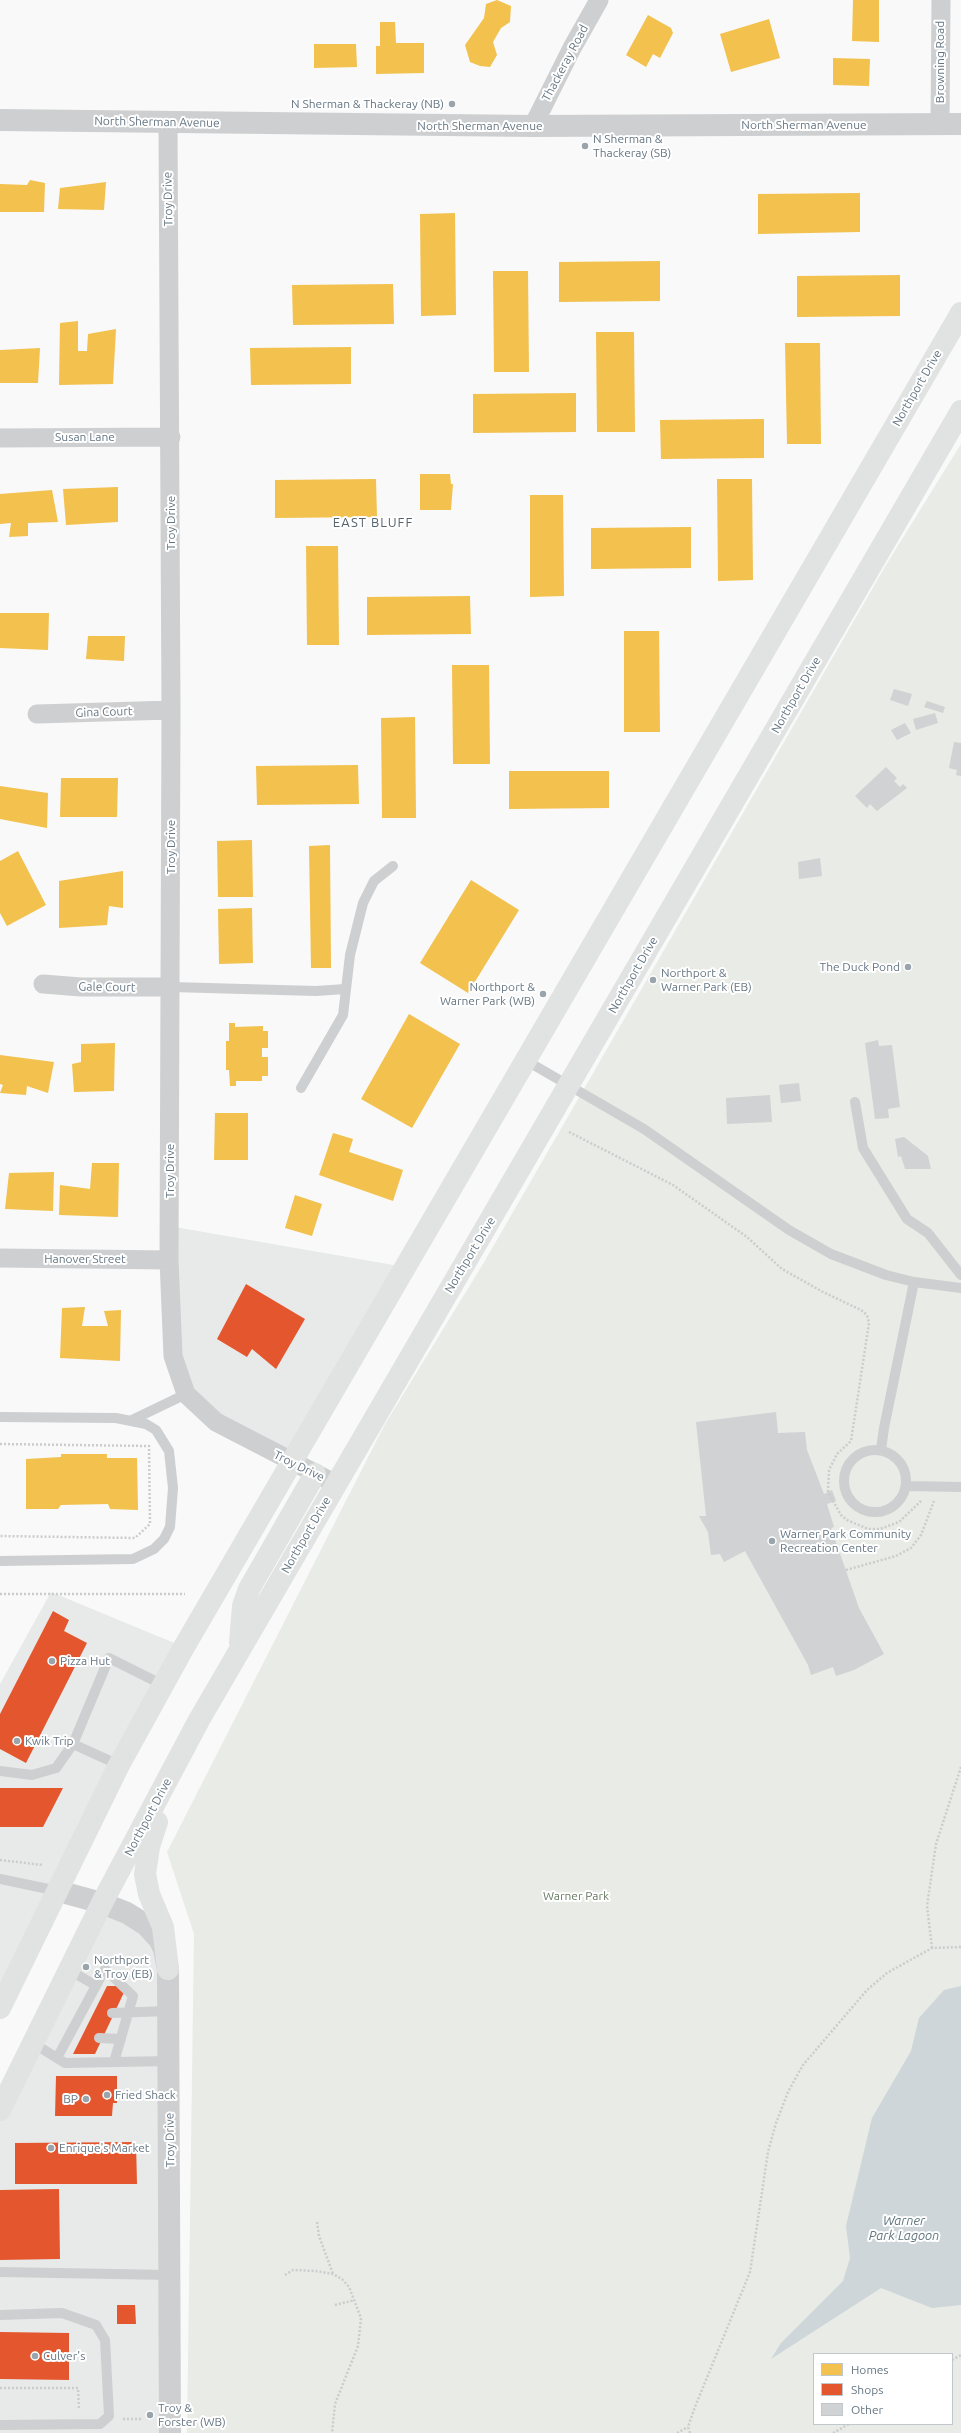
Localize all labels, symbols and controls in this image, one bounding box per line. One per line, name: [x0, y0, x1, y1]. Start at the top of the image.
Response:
street label: Browning Road: [933, 21, 947, 103]
street label: Thackeray Road: [539, 22, 591, 104]
place label: N Sherman & Thackeray (NB): [291, 97, 444, 111]
marker: N Sherman & Thackeray (NB): [447, 99, 457, 109]
street label: North Sherman Avenue: [94, 114, 220, 130]
street label: North Sherman Avenue: [741, 118, 867, 132]
street label: North Sherman Avenue: [417, 119, 543, 133]
place label: N Sherman & Thackeray (SB): [593, 132, 671, 160]
marker: N Sherman & Thackeray (SB): [580, 141, 590, 151]
street label: Troy Drive: [160, 172, 176, 226]
street label: Northport Drive: [889, 347, 945, 429]
street label: Susan Lane: [55, 430, 115, 444]
street label: Troy Drive: [164, 496, 178, 550]
district label: EAST BLUFF: [333, 515, 413, 531]
street label: Northport Drive: [768, 654, 824, 736]
street label: Gina Court: [75, 704, 133, 720]
street label: Troy Drive: [164, 820, 178, 874]
street label: Northport Drive: [605, 934, 661, 1016]
place label: The Duck Pond: [819, 960, 900, 974]
marker: The Duck Pond: [903, 962, 913, 972]
place label: Northport & Warner Park (EB): [661, 966, 752, 994]
marker: Northport & Warner Park (EB): [648, 975, 658, 985]
street label: Gale Court: [78, 979, 136, 995]
place label: Northport & Warner Park (WB): [440, 980, 535, 1008]
marker: Northport & Warner Park (WB): [538, 989, 548, 999]
street label: Troy Drive: [163, 1144, 177, 1198]
street label: Northport Drive: [442, 1214, 498, 1296]
street label: Hanover Street: [44, 1252, 126, 1266]
street label: Troy Drive: [271, 1448, 327, 1484]
street label: Northport Drive: [278, 1494, 334, 1576]
place label: Warner Park Community Recreation Center: [780, 1527, 911, 1555]
marker: Warner Park Community Recreation Center: [767, 1536, 777, 1546]
place label: Pizza Hut: [60, 1654, 110, 1668]
marker: Pizza Hut: [47, 1656, 57, 1666]
place label: Kwik Trip: [25, 1734, 74, 1748]
marker: Kwik Trip: [12, 1736, 22, 1746]
street label: Northport Drive: [121, 1776, 175, 1858]
park label: Warner Park: [543, 1889, 609, 1903]
place label: Northport & Troy (EB): [94, 1953, 153, 1981]
marker: Northport & Troy (EB): [81, 1962, 91, 1972]
place label: Fried Shack: [115, 2088, 176, 2102]
marker: Fried Shack: [102, 2090, 112, 2100]
place label: BP: [63, 2092, 78, 2106]
marker: BP: [81, 2094, 91, 2104]
street label: Troy Drive: [162, 2113, 178, 2167]
place label: Enrique's Market: [59, 2141, 150, 2155]
marker: Enrique's Market: [46, 2143, 56, 2153]
water label: Warner Park Lagoon: [869, 2213, 939, 2244]
place label: Culver's: [43, 2349, 85, 2363]
marker: Culver's: [30, 2351, 40, 2361]
legend: [813, 2353, 953, 2425]
text: Homes: [851, 2363, 889, 2376]
text: Shops: [851, 2383, 883, 2396]
place label: Troy & Forster (WB): [158, 2401, 226, 2429]
text: Other: [851, 2403, 883, 2416]
marker: Troy & Forster (WB): [145, 2410, 155, 2420]

